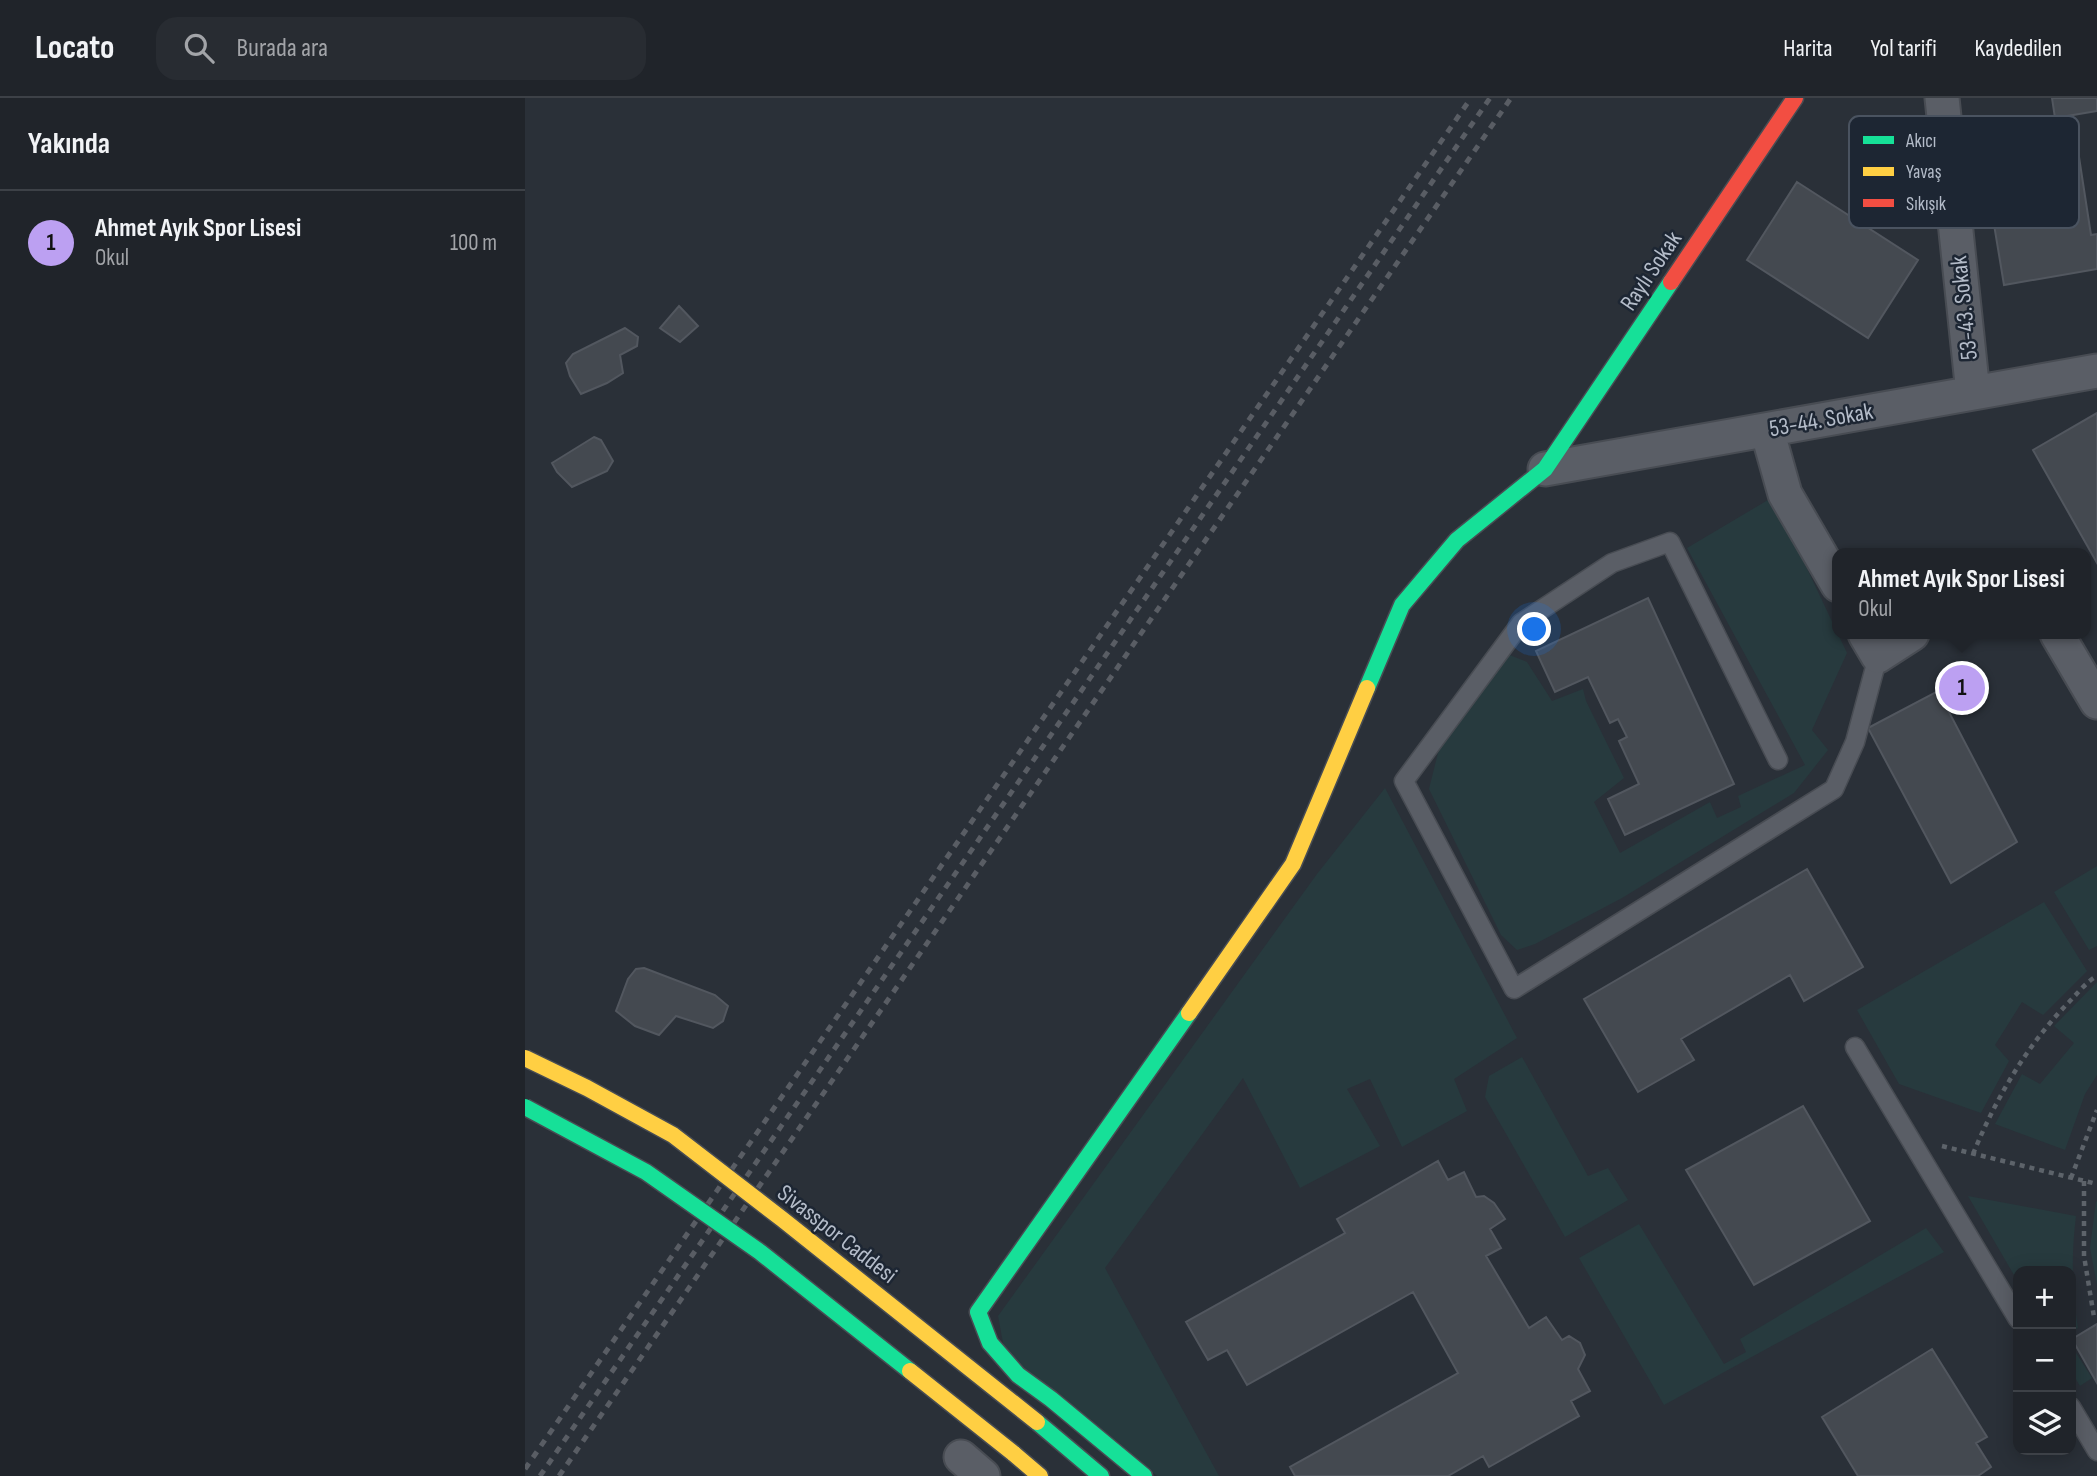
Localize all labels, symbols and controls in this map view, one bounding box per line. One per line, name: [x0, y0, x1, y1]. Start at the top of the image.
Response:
search box: [156, 17, 646, 80]
text: Locato: [35, 28, 114, 68]
icon: search: [180, 29, 218, 67]
text: Burada ara: [236, 33, 328, 64]
text: Harita: [1783, 34, 1833, 63]
text: Yol tarifi: [1871, 34, 1937, 63]
text: Kaydedilen: [1975, 34, 2062, 63]
legend: [1849, 116, 2079, 228]
text: Yakında: [28, 126, 110, 162]
text: Akıcı: [1905, 130, 1936, 153]
text: Yavaş: [1906, 161, 1942, 184]
text: Sıkışık: [1906, 193, 1947, 216]
text: Ahmet Ayık Spor Lisesi: [95, 213, 301, 244]
street label: Raylı Sokak: [1614, 226, 1688, 316]
text: 1: [46, 229, 56, 257]
text: 100 m: [450, 229, 497, 257]
text: Okul: [95, 244, 129, 272]
street label: 53-43. Sokak: [1944, 254, 1984, 362]
street label: 53-44. Sokak: [1767, 397, 1875, 443]
popup: [1832, 548, 2091, 639]
text: Ahmet Ayık Spor Lisesi: [1858, 564, 2065, 595]
text: Okul: [1858, 595, 1892, 623]
your location: [1517, 612, 1551, 646]
pin: 1: [1939, 662, 1985, 714]
street label: Sivasspor Caddesi: [771, 1178, 903, 1290]
map controls: [2013, 1266, 2076, 1455]
button: +: [2013, 1266, 2076, 1329]
button: −: [2013, 1329, 2076, 1392]
button: layers: [2013, 1392, 2076, 1455]

